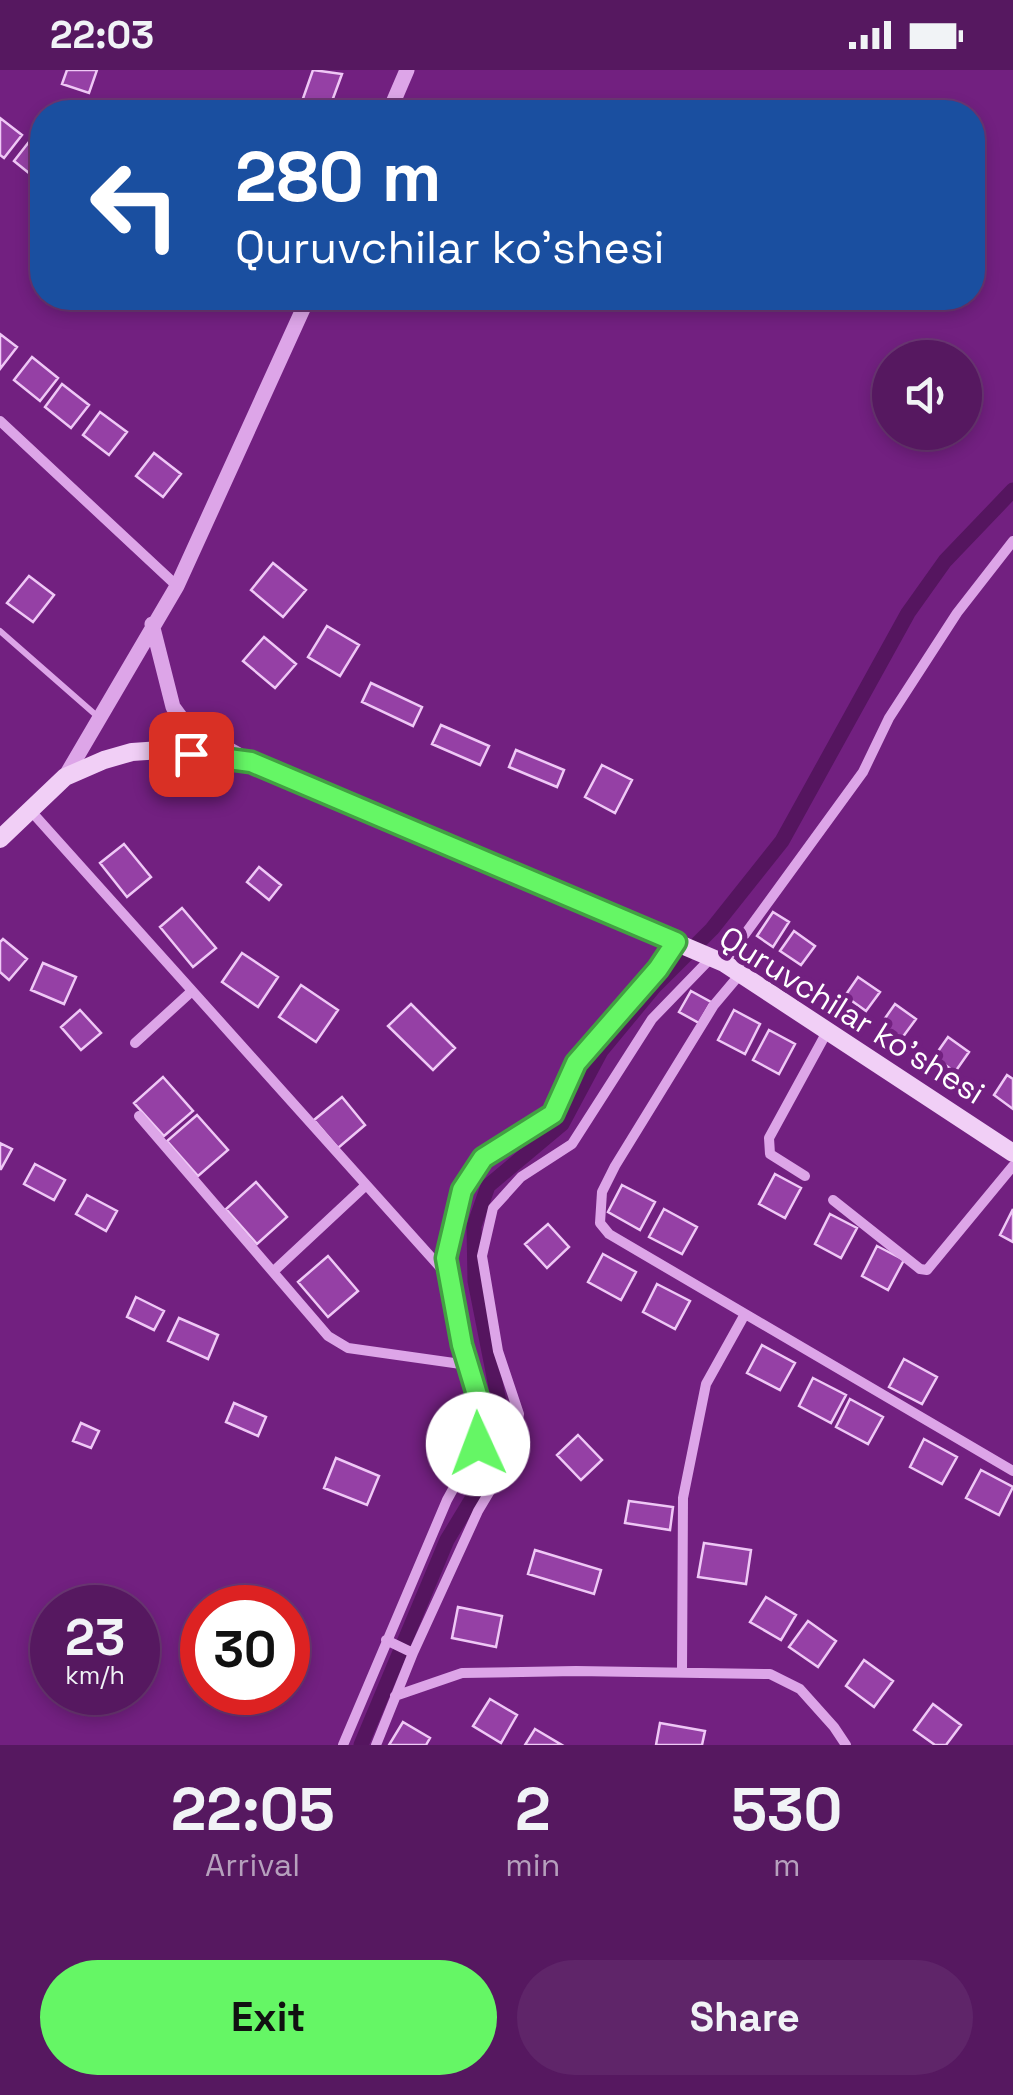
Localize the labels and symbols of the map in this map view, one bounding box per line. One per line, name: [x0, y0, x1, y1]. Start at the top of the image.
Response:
pin: [149, 712, 234, 797]
street label: Quruvchilar ko'shesi: [712, 917, 992, 1113]
position arrow: [426, 1392, 530, 1496]
speed limit sign: 30: [180, 1585, 310, 1715]

